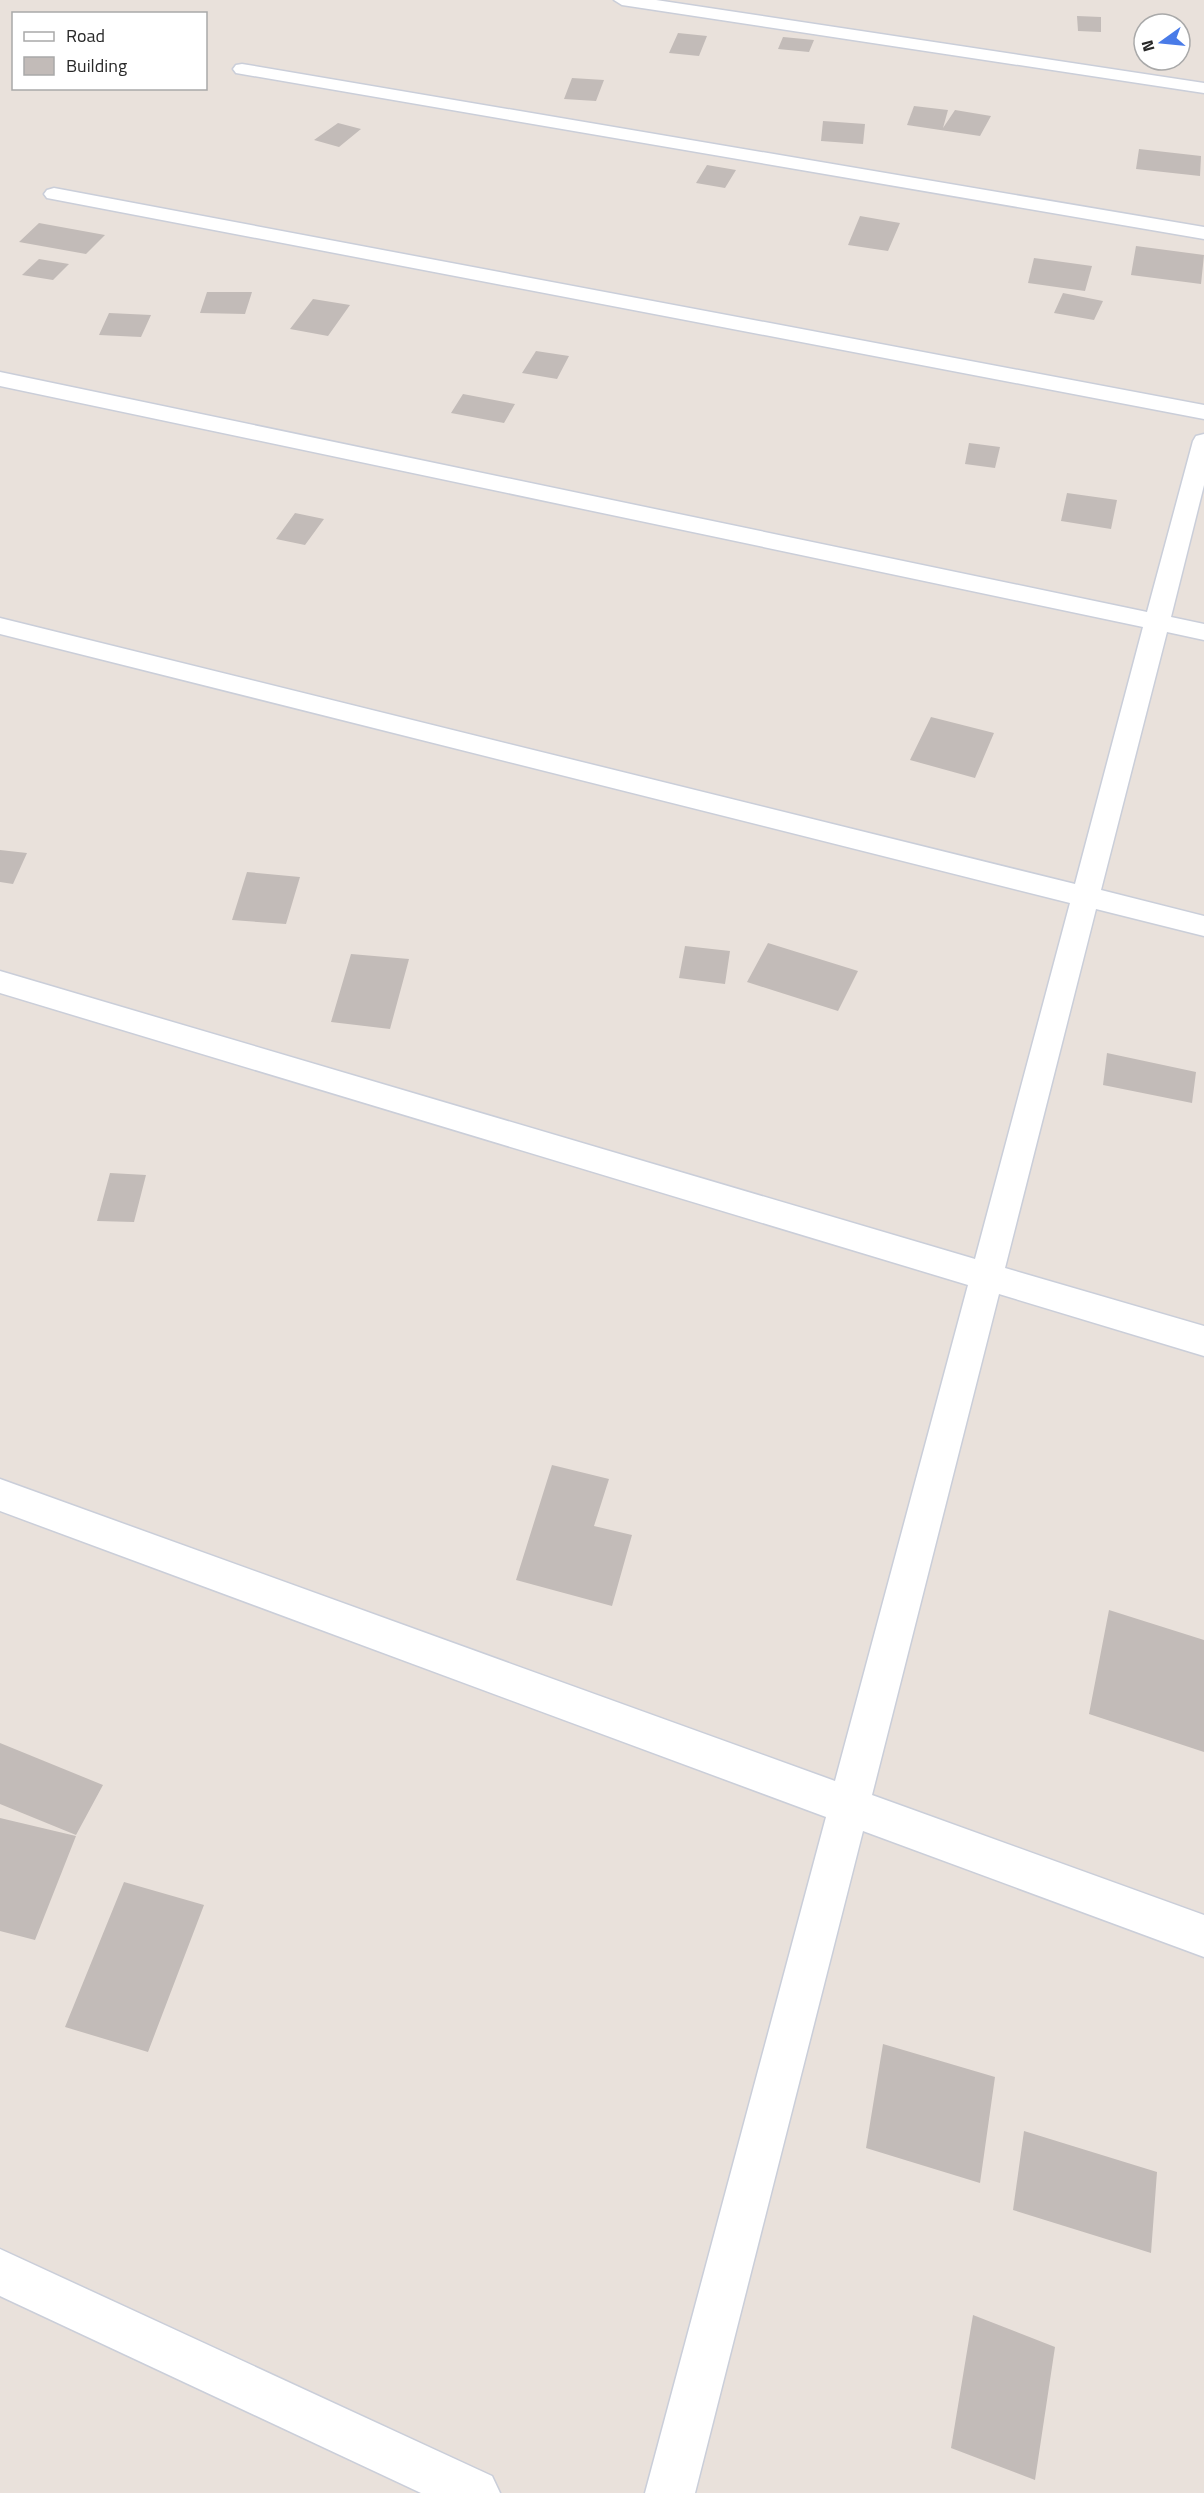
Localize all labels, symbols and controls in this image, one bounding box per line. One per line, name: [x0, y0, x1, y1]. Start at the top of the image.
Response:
legend: [12, 12, 207, 90]
north arrow: [1132, 12, 1192, 72]
text: Road: [66, 22, 105, 49]
text: N: [1134, 37, 1161, 54]
text: Building: [66, 52, 127, 79]

